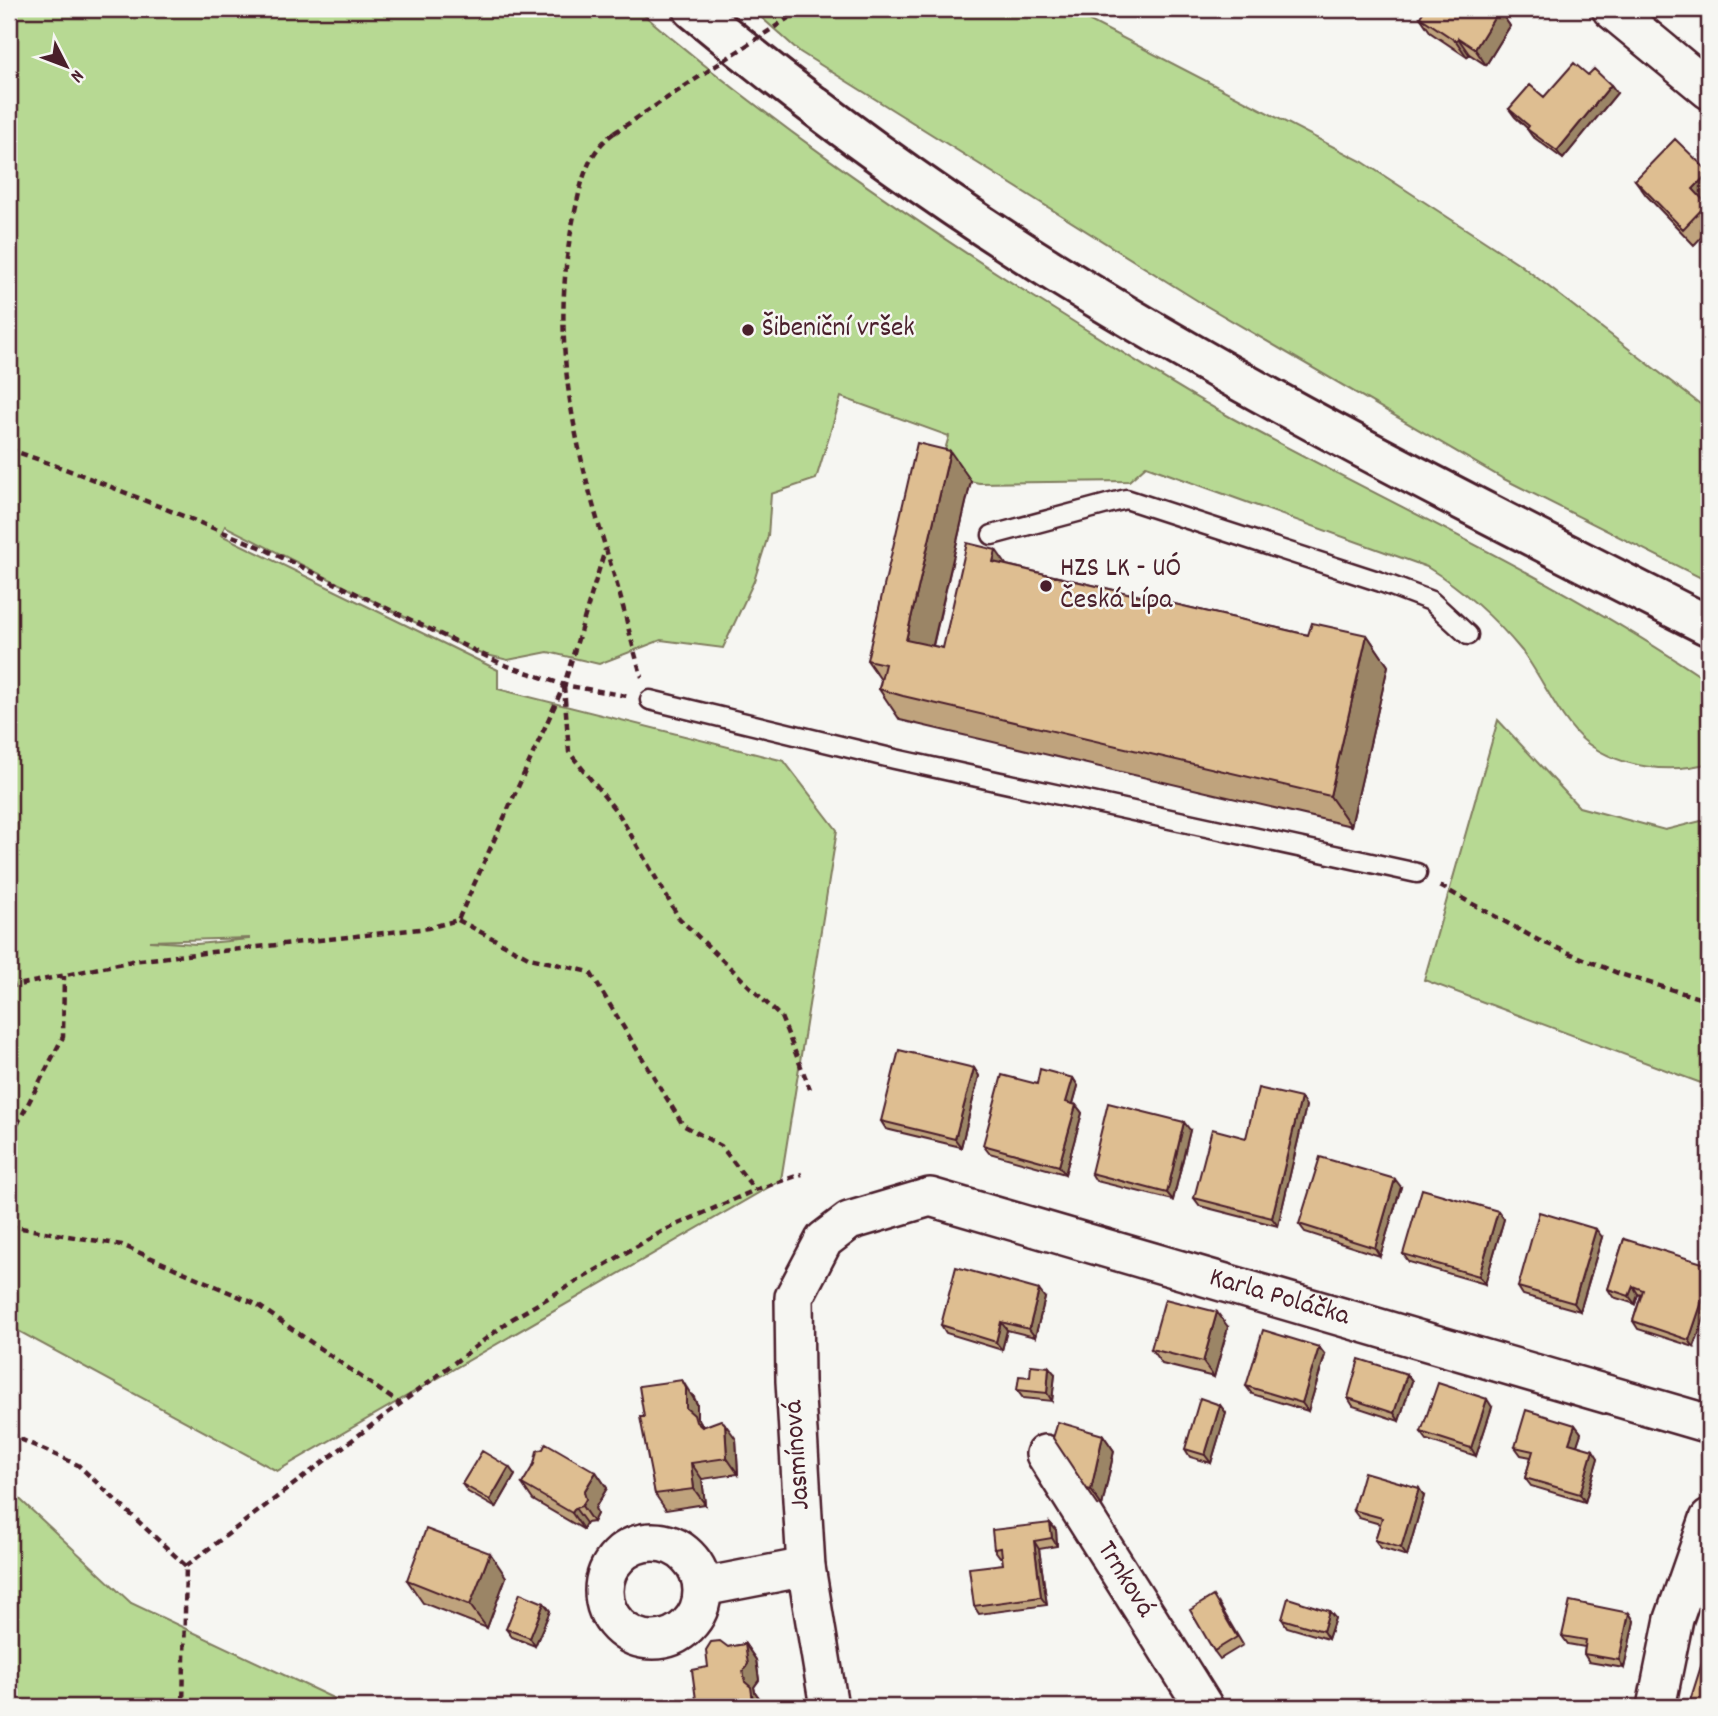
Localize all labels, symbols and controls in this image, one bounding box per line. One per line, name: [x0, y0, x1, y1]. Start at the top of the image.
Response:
north arrow: [32, 32, 102, 102]
text: N: [63, 63, 89, 88]
place label: Šibeniční vršek: [762, 310, 915, 350]
marker: Šibeniční vršek: [740, 322, 756, 338]
place label: HZS LK - UÓ Česká Lípa: [1060, 550, 1181, 622]
marker: HZS LK - UÓ Česká Lípa: [1038, 578, 1054, 594]
street label: Karla Poláčka: [1204, 1259, 1355, 1338]
street label: Jasmínová: [775, 1398, 823, 1512]
street label: Trnková: [1085, 1534, 1164, 1626]

